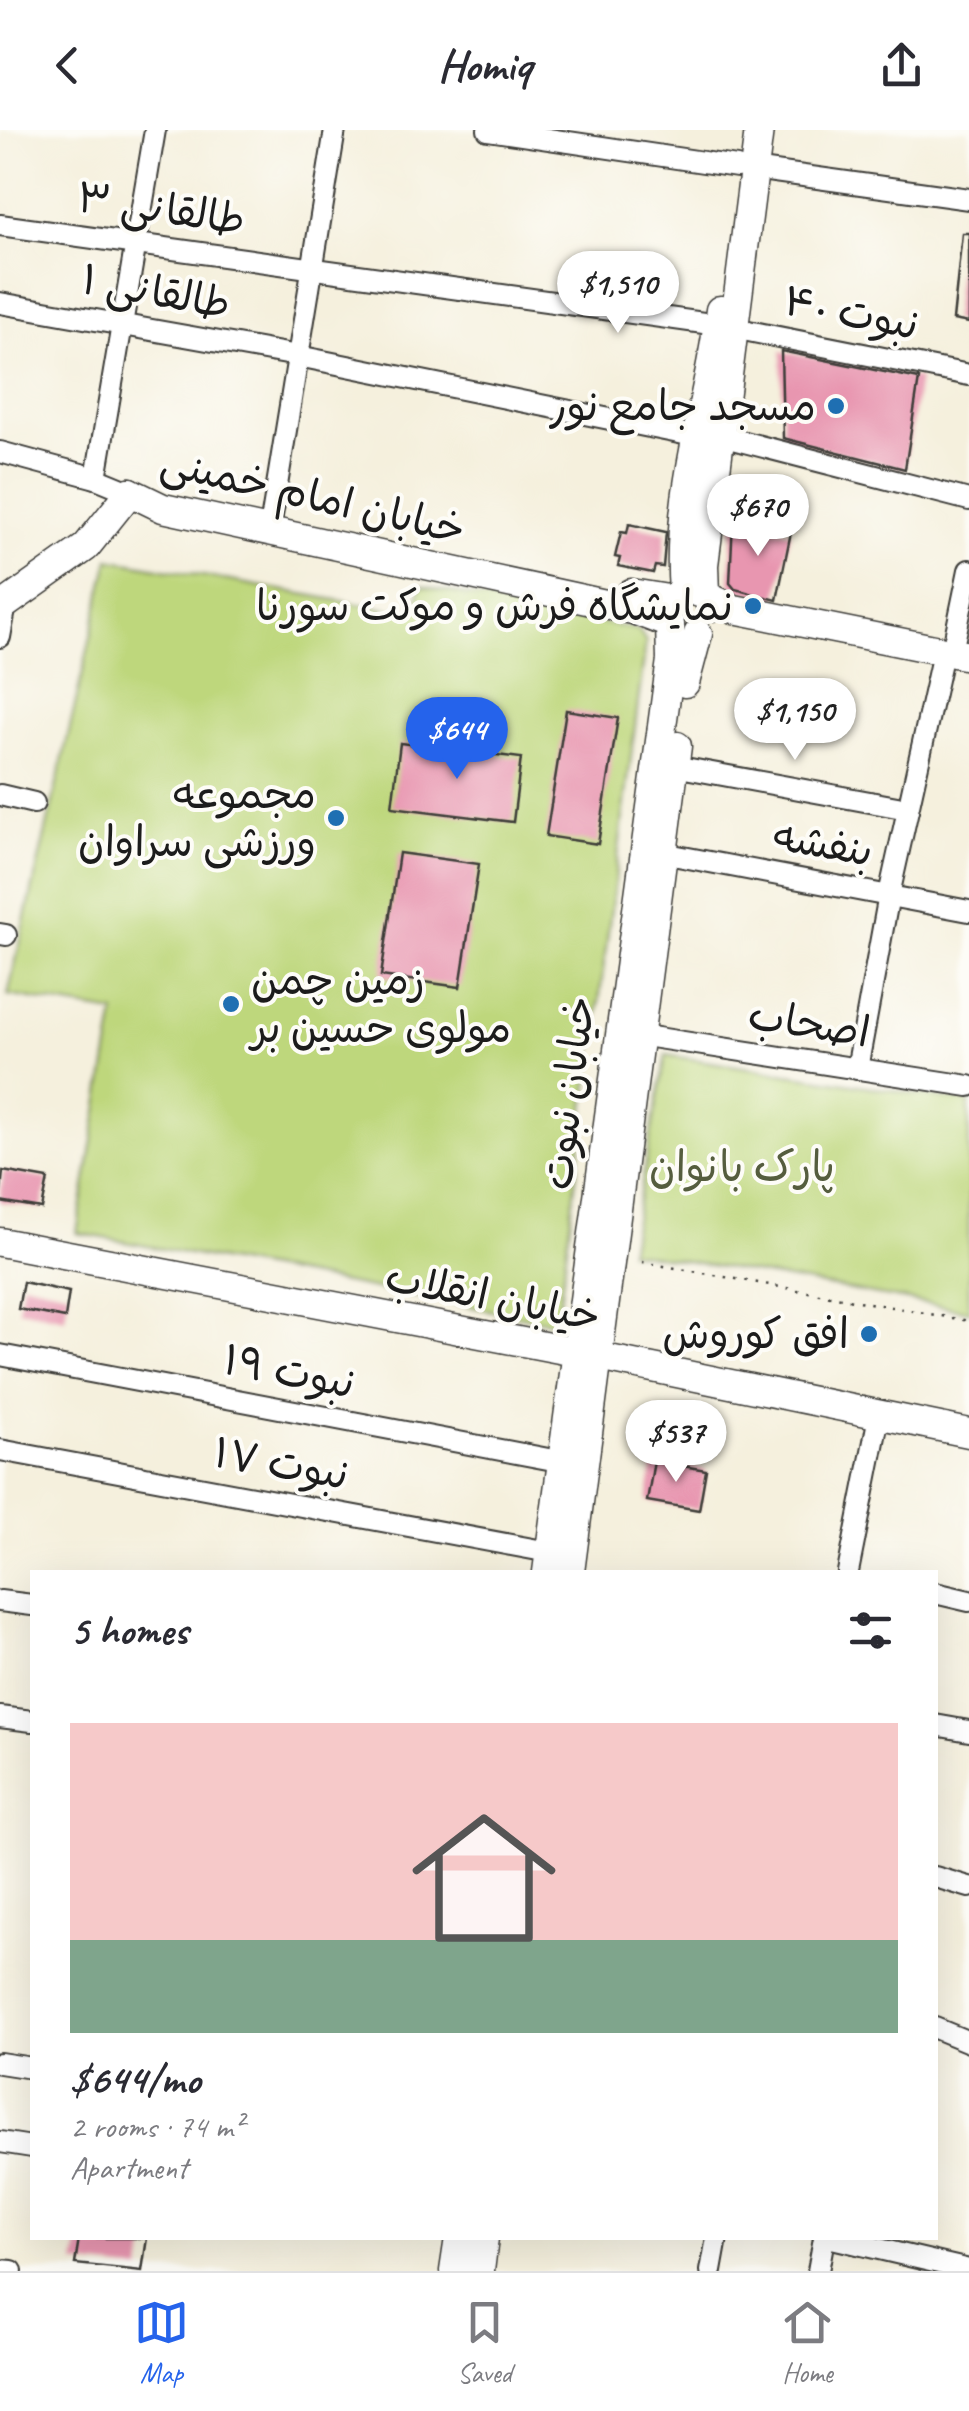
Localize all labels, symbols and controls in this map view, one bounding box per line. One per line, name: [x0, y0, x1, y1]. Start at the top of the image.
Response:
text: Homiq: [438, 37, 531, 94]
icon: back: [40, 38, 95, 93]
icon: share: [874, 38, 929, 93]
street label: طالقانی ۳: [73, 171, 249, 247]
pin: $1,510: [537, 251, 699, 336]
street label: طالقانی ۱: [77, 253, 235, 331]
text: $1,510: [579, 263, 657, 304]
street label: نبوت ۴۰: [779, 274, 923, 352]
place label: مسجد جامع نور: [549, 380, 816, 436]
marker: مسجد جامع نور: [825, 395, 847, 417]
street label: خیابان امام خمینی: [155, 435, 470, 561]
pin: $670: [699, 474, 817, 559]
text: $670: [729, 486, 787, 527]
place label: نمایشگاه فرش و موکت سورنا: [256, 580, 733, 633]
marker: نمایشگاه فرش و موکت سورنا: [742, 595, 764, 617]
pin: $1,150: [714, 678, 876, 763]
text: $1,150: [756, 690, 834, 731]
pin: $644: [398, 697, 516, 782]
text: $644: [428, 709, 486, 750]
place label: مجموعه ورزشی سراوان: [78, 768, 316, 869]
marker: مجموعه ورزشی سراوان: [325, 807, 347, 829]
street label: بنفشه: [769, 809, 877, 879]
place label: زمین چمن مولوی حسین بر: [248, 954, 511, 1055]
street label: اصحاب: [745, 988, 873, 1060]
marker: زمین چمن مولوی حسین بر: [220, 993, 242, 1015]
street label: خیابان نبوت: [531, 993, 607, 1193]
park label: پارک بانوان: [649, 1141, 835, 1194]
street label: خیابان انقلاب: [381, 1250, 605, 1344]
place label: افق کوروش: [662, 1308, 849, 1361]
marker: افق کوروش: [858, 1323, 880, 1345]
street label: نبوت ۱۹: [219, 1333, 359, 1411]
pin: $537: [617, 1400, 735, 1485]
text: $537: [648, 1412, 704, 1453]
street label: نبوت ۱۷: [209, 1426, 353, 1502]
icon: filters: [843, 1603, 898, 1658]
text: 5 homes: [70, 1604, 188, 1657]
icon: home: [394, 1788, 574, 1968]
text: $644/mo: [70, 2053, 200, 2106]
text: 2 rooms · 74 m²: [70, 2106, 243, 2147]
text: Apartment: [70, 2147, 188, 2188]
tab: Map: [134, 2295, 189, 2390]
tab: Saved: [457, 2295, 512, 2390]
tab: Home: [780, 2295, 835, 2390]

